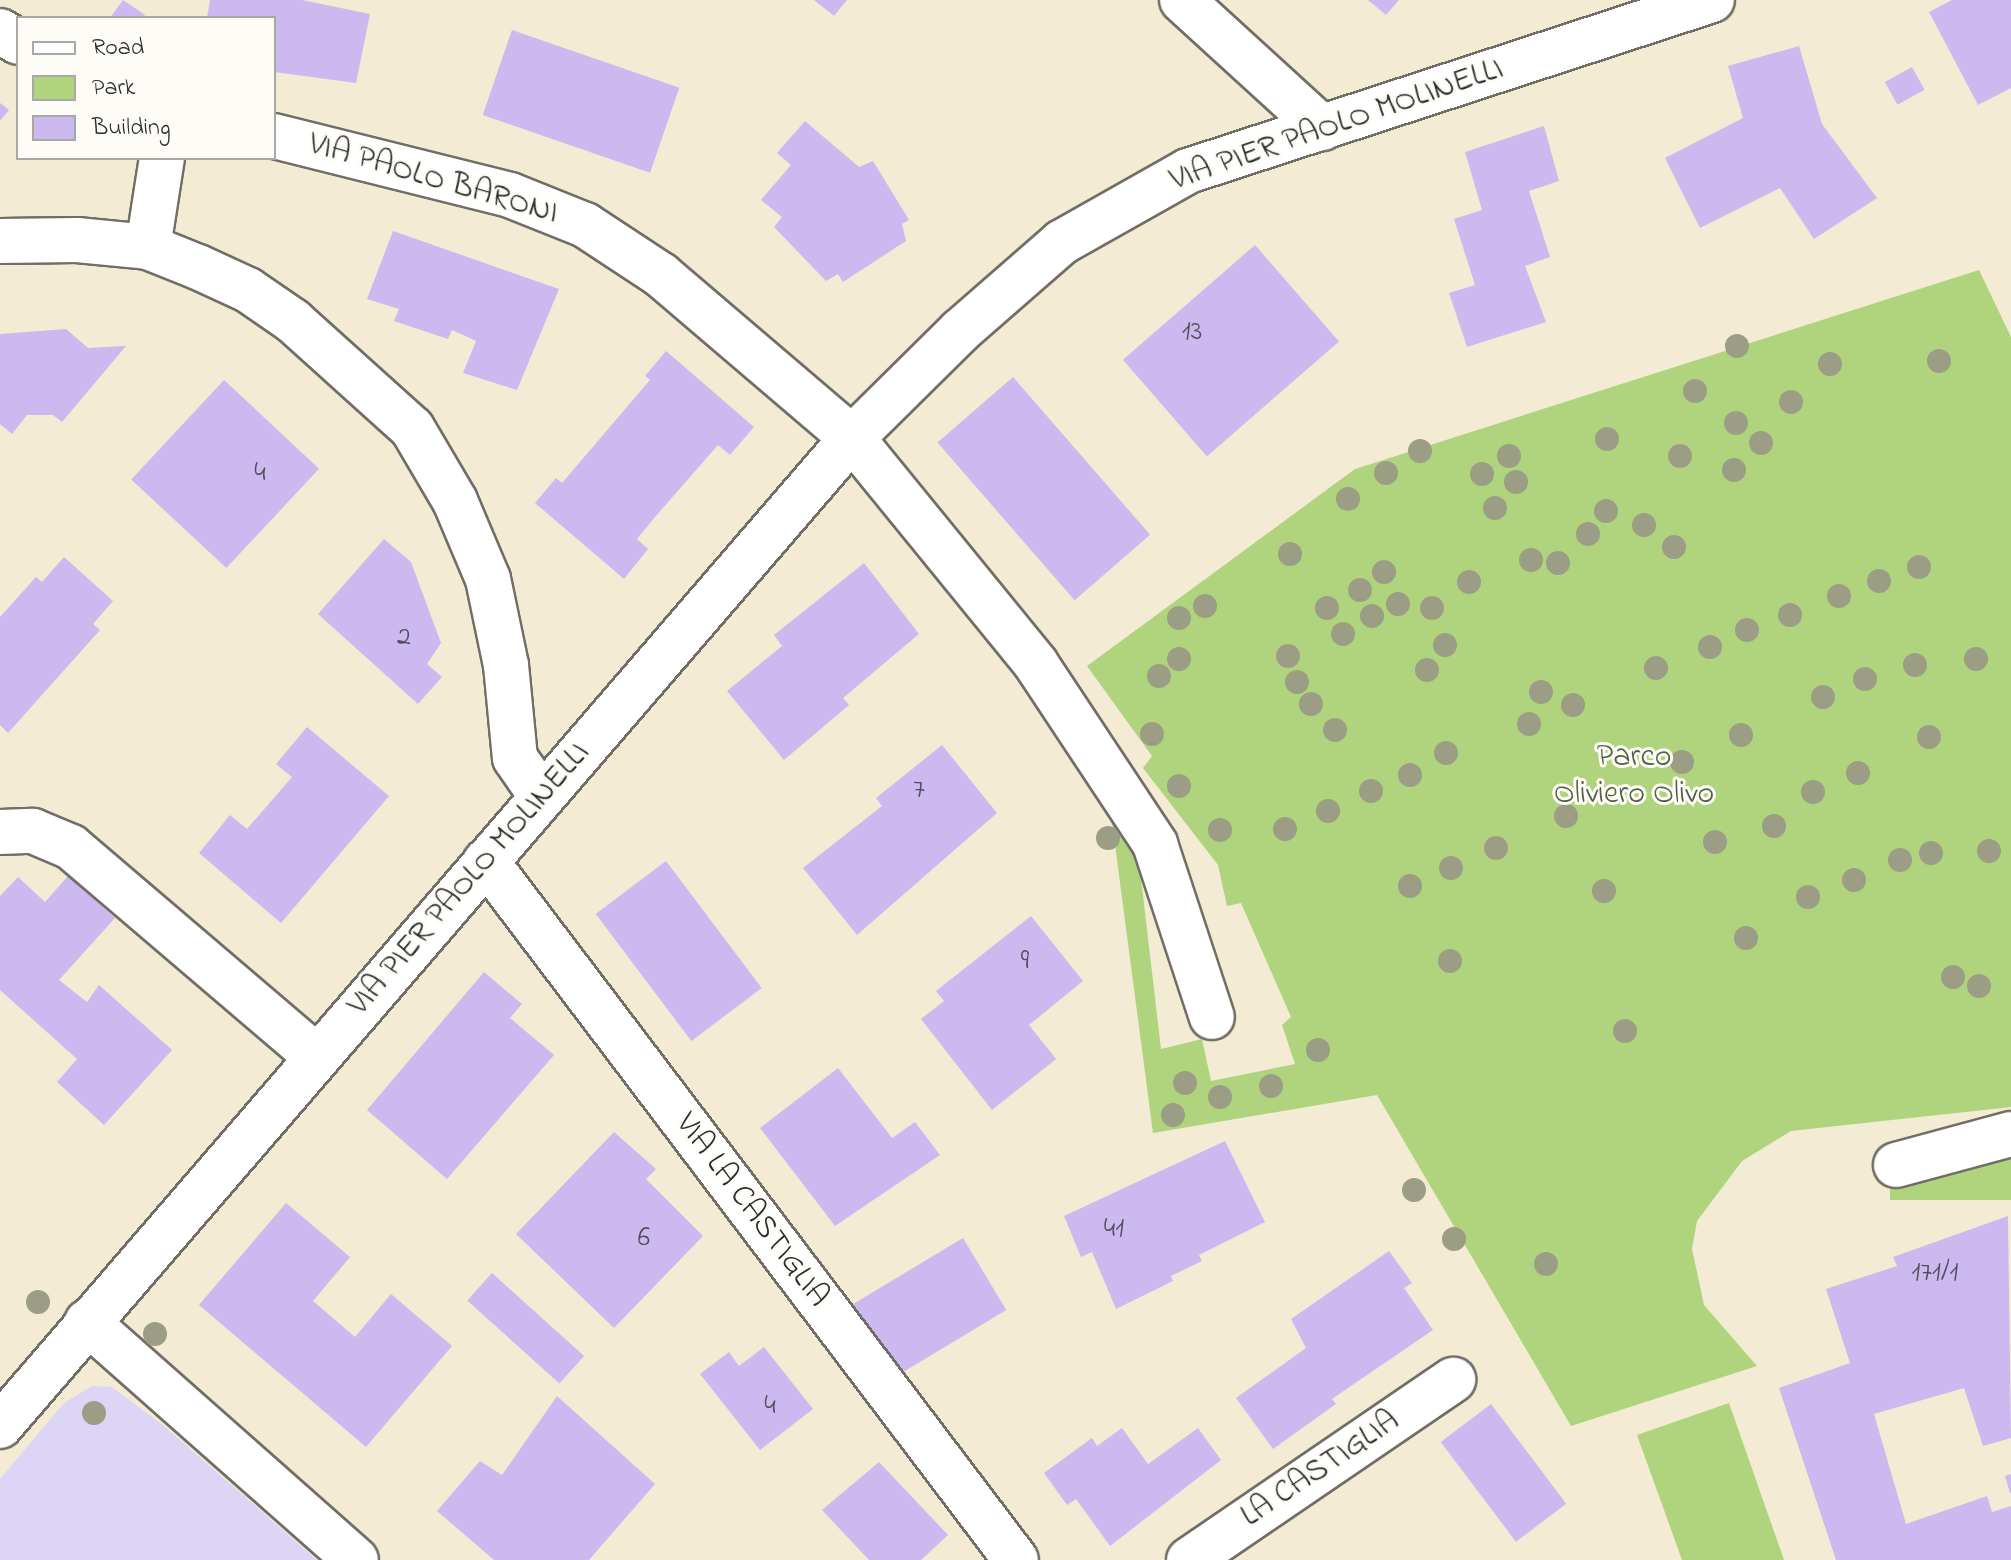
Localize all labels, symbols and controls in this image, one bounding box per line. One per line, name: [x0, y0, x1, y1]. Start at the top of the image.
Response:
legend: [16, 16, 276, 160]
text: Road: [92, 31, 144, 66]
street label: VIA PIER PAOLO MOLINELLI: [1165, 51, 1509, 201]
text: Park: [92, 71, 135, 106]
text: Building: [92, 111, 171, 146]
street label: VIA PAOLO BARONI: [304, 126, 562, 234]
house number: 13: [1182, 316, 1202, 350]
house number: 4: [254, 457, 266, 491]
house number: 2: [397, 621, 411, 655]
street label: VIA PIER PAOLO MOLINELLI: [341, 735, 599, 1025]
park label: Parco Oliviero Olivo: [1554, 740, 1714, 815]
house number: 7: [913, 774, 925, 808]
house number: 9: [1021, 945, 1029, 979]
street label: VIA LA CASTIGLIA: [666, 1107, 836, 1315]
house number: 41: [1104, 1213, 1124, 1247]
house number: 6: [638, 1222, 650, 1256]
house number: 171/1: [1912, 1257, 1958, 1291]
house number: 4: [764, 1390, 776, 1424]
street label: LA CASTIGLIA: [1235, 1403, 1407, 1537]

